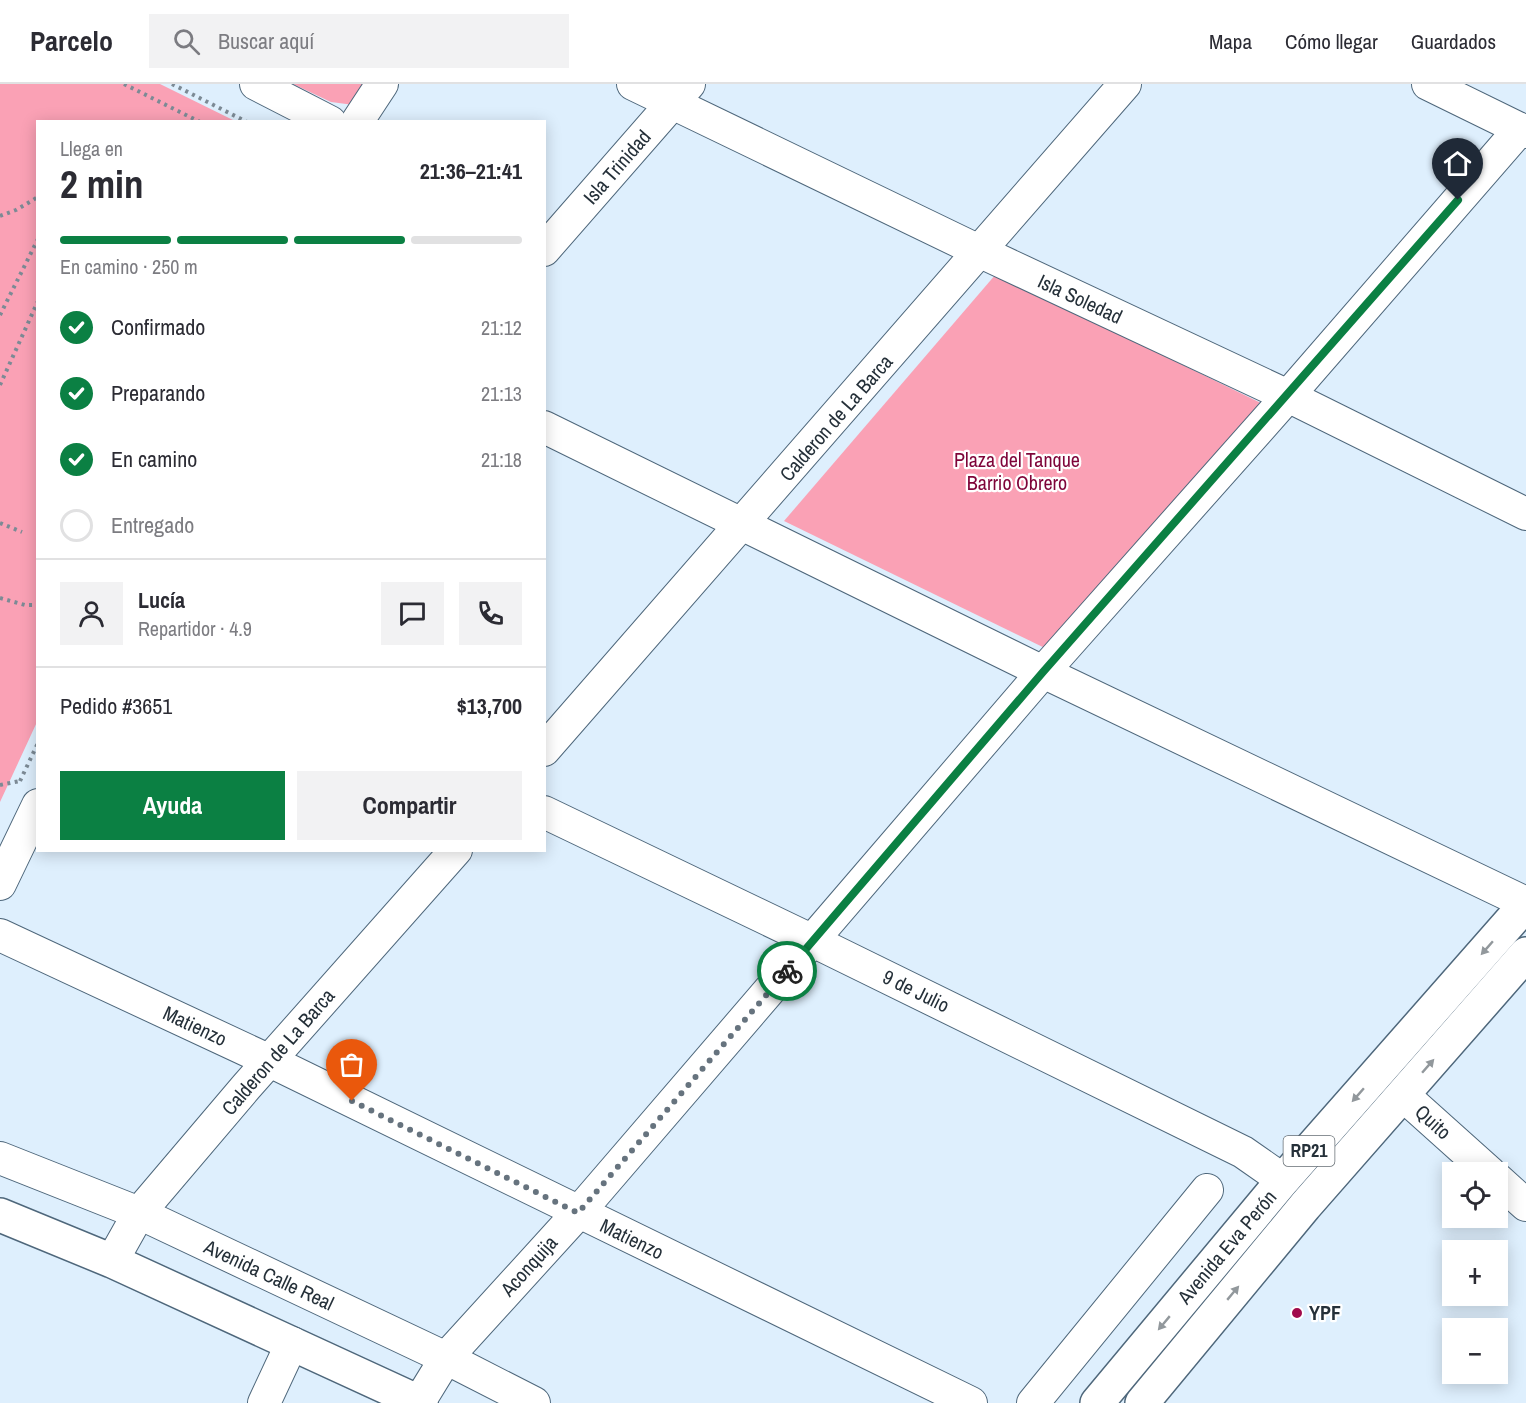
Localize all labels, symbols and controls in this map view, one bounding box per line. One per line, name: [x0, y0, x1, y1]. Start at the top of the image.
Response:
search box: [149, 14, 569, 68]
text: Parcelo: [30, 22, 113, 60]
icon: search: [170, 25, 203, 58]
text: Buscar aquí: [218, 26, 314, 56]
text: Mapa: [1209, 27, 1252, 56]
text: Cómo llegar: [1285, 27, 1378, 56]
text: Guardados: [1411, 27, 1496, 56]
street label: Isla Trinidad: [577, 124, 656, 210]
text: Llega en: [60, 135, 123, 162]
pin: [1432, 138, 1483, 200]
icon: home: [1441, 147, 1474, 180]
text: 21:36–21:41: [420, 156, 522, 186]
text: 2 min: [60, 158, 144, 210]
text: En camino · 250 m: [60, 253, 198, 280]
street label: Isla Soledad: [1034, 267, 1127, 330]
icon: check: [60, 311, 93, 344]
text: Confirmado: [111, 312, 205, 342]
text: 21:12: [481, 314, 522, 341]
street label: Calderon de La Barca: [773, 349, 898, 487]
icon: check: [60, 377, 93, 410]
text: Preparando: [111, 378, 205, 408]
text: 21:13: [481, 380, 522, 407]
icon: check: [60, 443, 93, 476]
text: En camino: [111, 444, 197, 474]
text: 21:18: [481, 446, 522, 473]
park label: Plaza del Tanque Barrio Obrero: [954, 446, 1080, 496]
text: Entregado: [111, 510, 194, 540]
button: person: [60, 582, 123, 645]
button: chat: [381, 582, 444, 645]
button: phone: [459, 582, 522, 645]
text: Lucía: [138, 585, 185, 615]
text: Repartidor · 4.9: [138, 615, 252, 642]
text: Pedido #3651: [60, 691, 172, 721]
text: $13,700: [457, 691, 522, 721]
button: Ayuda: [60, 771, 285, 840]
button: Compartir: [297, 771, 522, 840]
courier: [757, 941, 817, 1001]
one-way arrow: [1480, 941, 1494, 956]
icon: bike: [771, 955, 804, 988]
street label: 9 de Julio: [878, 963, 954, 1018]
street label: Calderon de La Barca: [215, 983, 340, 1121]
street label: Matienzo: [159, 999, 231, 1052]
pin: [326, 1039, 377, 1101]
icon: bag: [335, 1048, 368, 1081]
one-way arrow: [1421, 1058, 1435, 1073]
one-way arrow: [1352, 1087, 1365, 1103]
street label: Quito: [1409, 1098, 1457, 1145]
road number: RP21: [1284, 1136, 1334, 1166]
map controls: [1442, 1162, 1508, 1384]
button: locate: [1442, 1162, 1508, 1228]
street label: Avenida Eva Perón: [1170, 1184, 1282, 1310]
street label: Matienzo: [596, 1212, 668, 1265]
street label: Aconquija: [494, 1230, 563, 1303]
street label: Avenida Calle Real: [199, 1232, 338, 1316]
button: +: [1442, 1240, 1508, 1306]
one-way arrow: [1226, 1286, 1239, 1301]
place label: YPF: [1309, 1299, 1341, 1326]
marker: YPF: [1290, 1306, 1304, 1320]
one-way arrow: [1158, 1315, 1171, 1330]
button: −: [1442, 1318, 1508, 1384]

